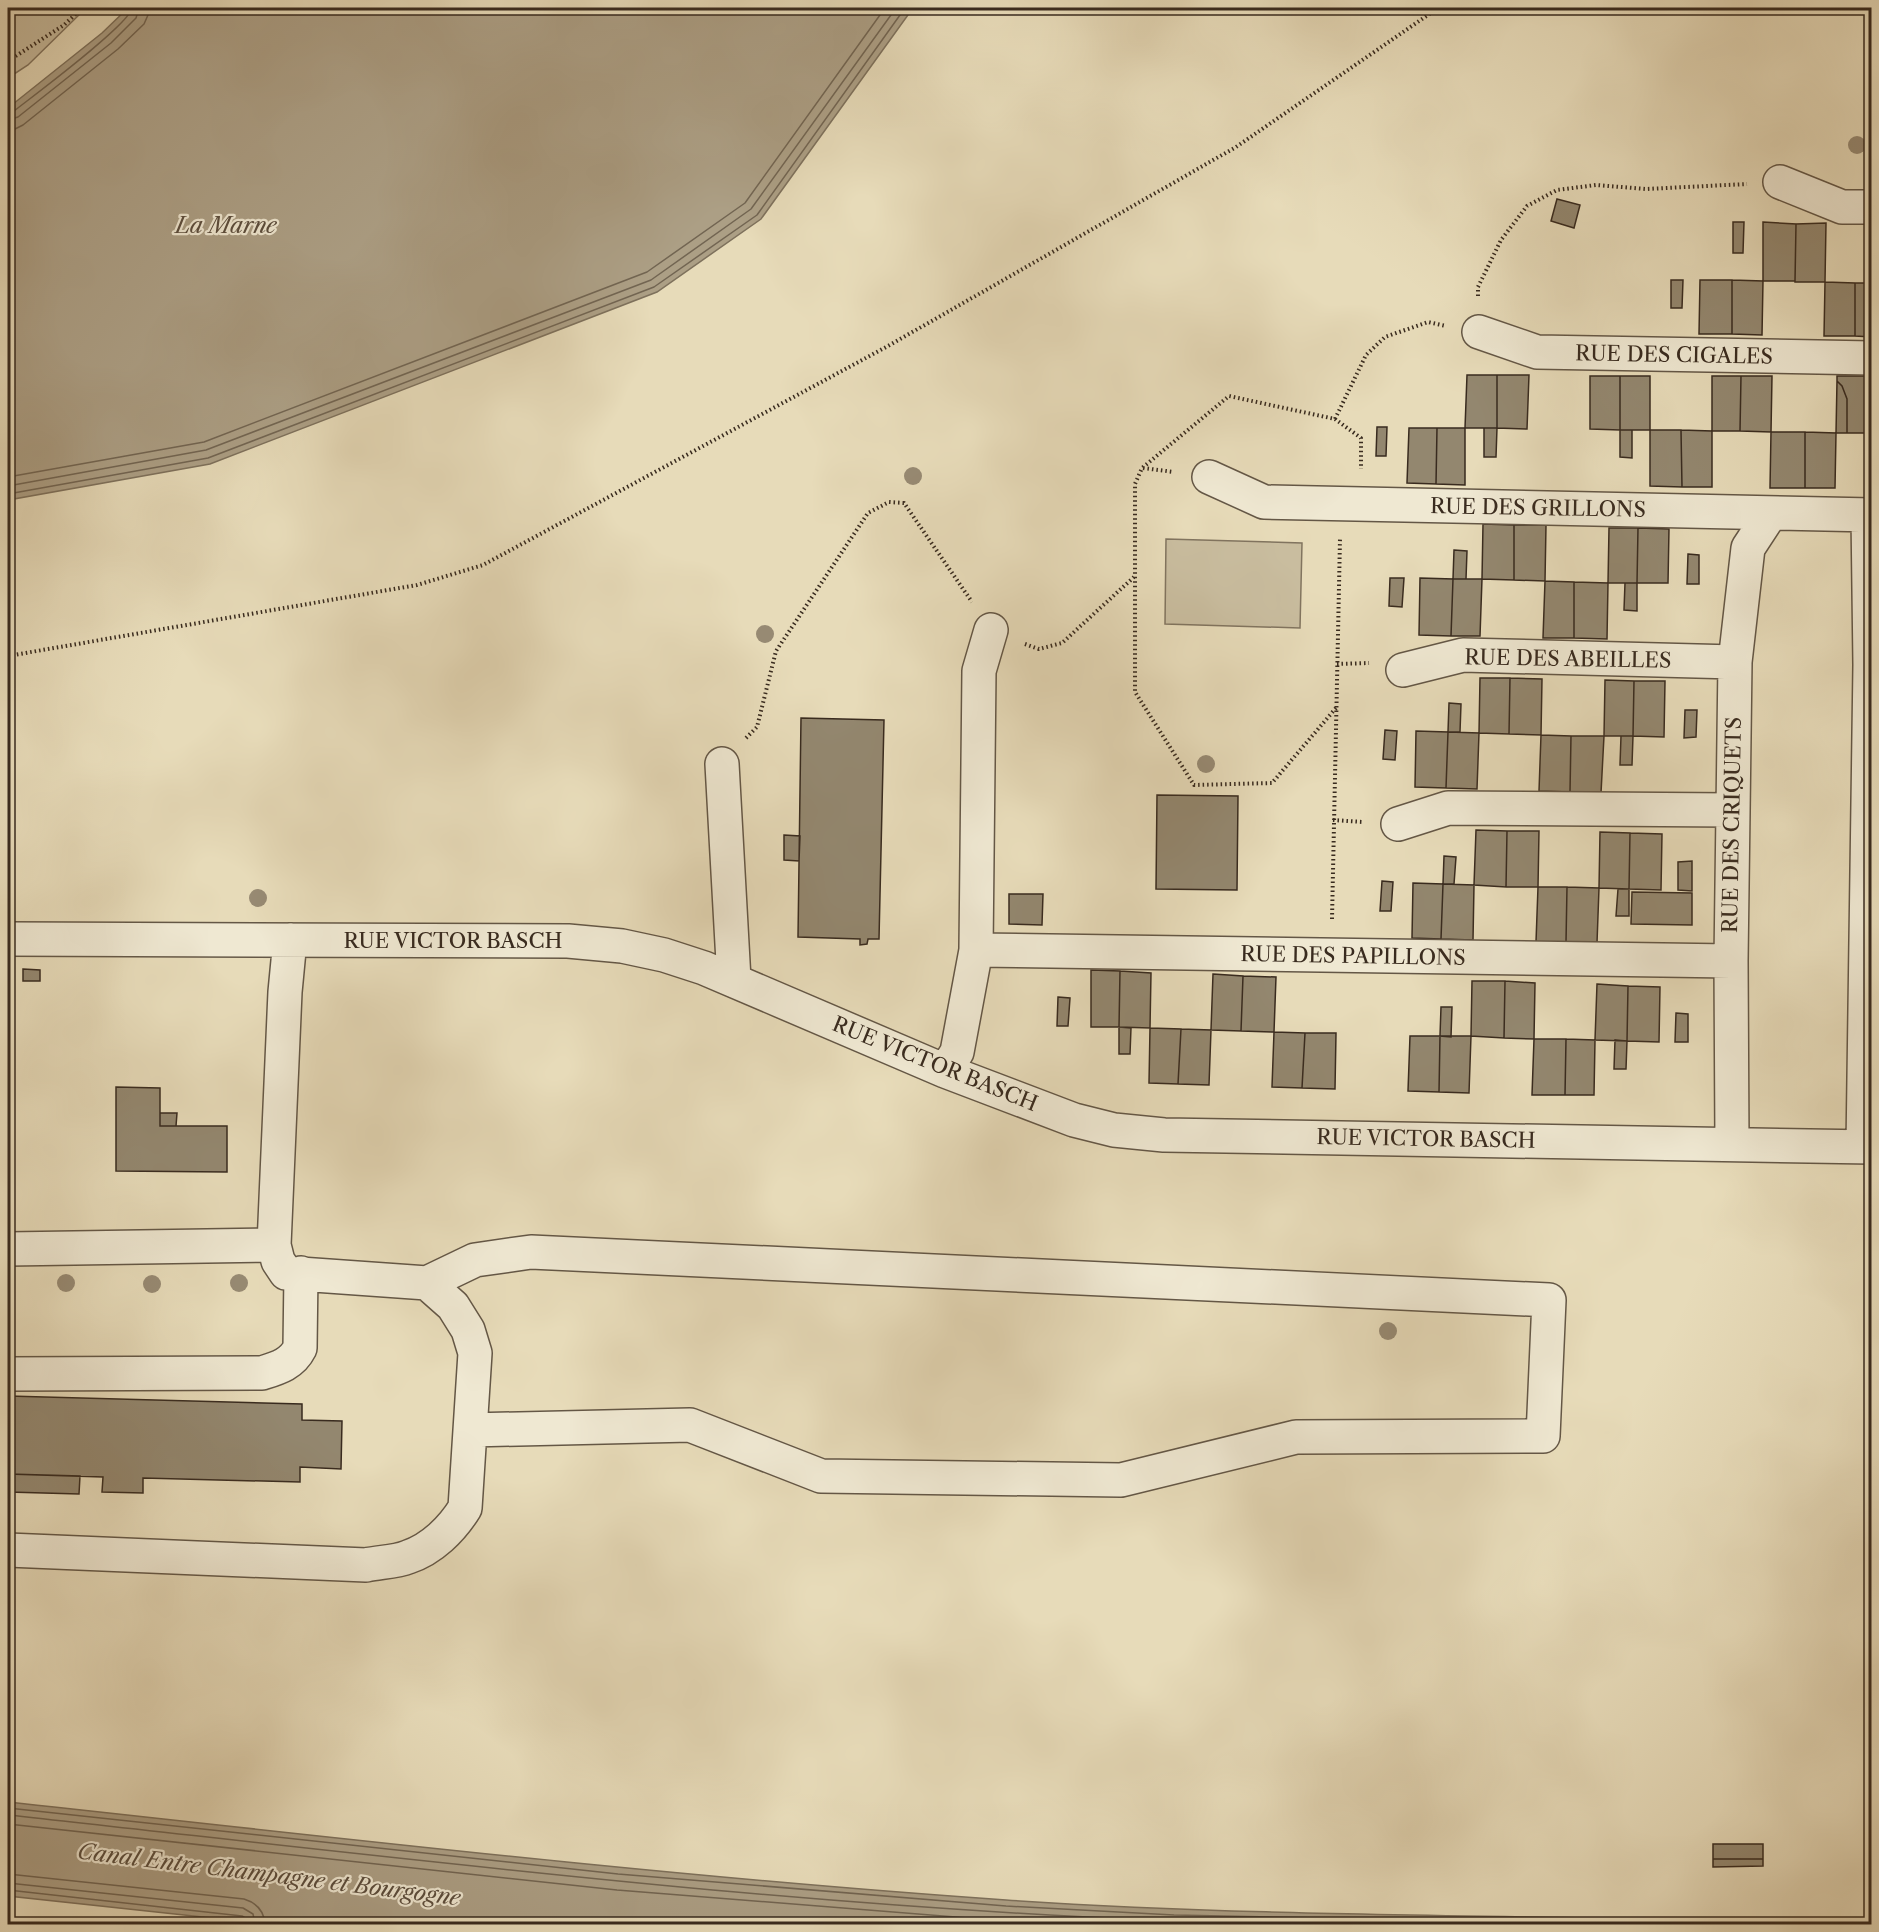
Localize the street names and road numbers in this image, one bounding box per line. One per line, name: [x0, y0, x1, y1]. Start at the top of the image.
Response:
street label: RUE DES CIGALES: [1575, 340, 1773, 369]
street label: RUE DES GRILLONS: [1430, 493, 1646, 522]
street label: RUE DES ABEILLES: [1464, 644, 1672, 673]
street label: RUE DES CRIQUETS: [1717, 717, 1746, 933]
street label: RUE VICTOR BASCH: [343, 928, 563, 953]
street label: RUE DES PAPILLONS: [1240, 941, 1466, 970]
street label: RUE VICTOR BASCH: [829, 1011, 1041, 1116]
street label: RUE VICTOR BASCH: [1316, 1124, 1536, 1153]

